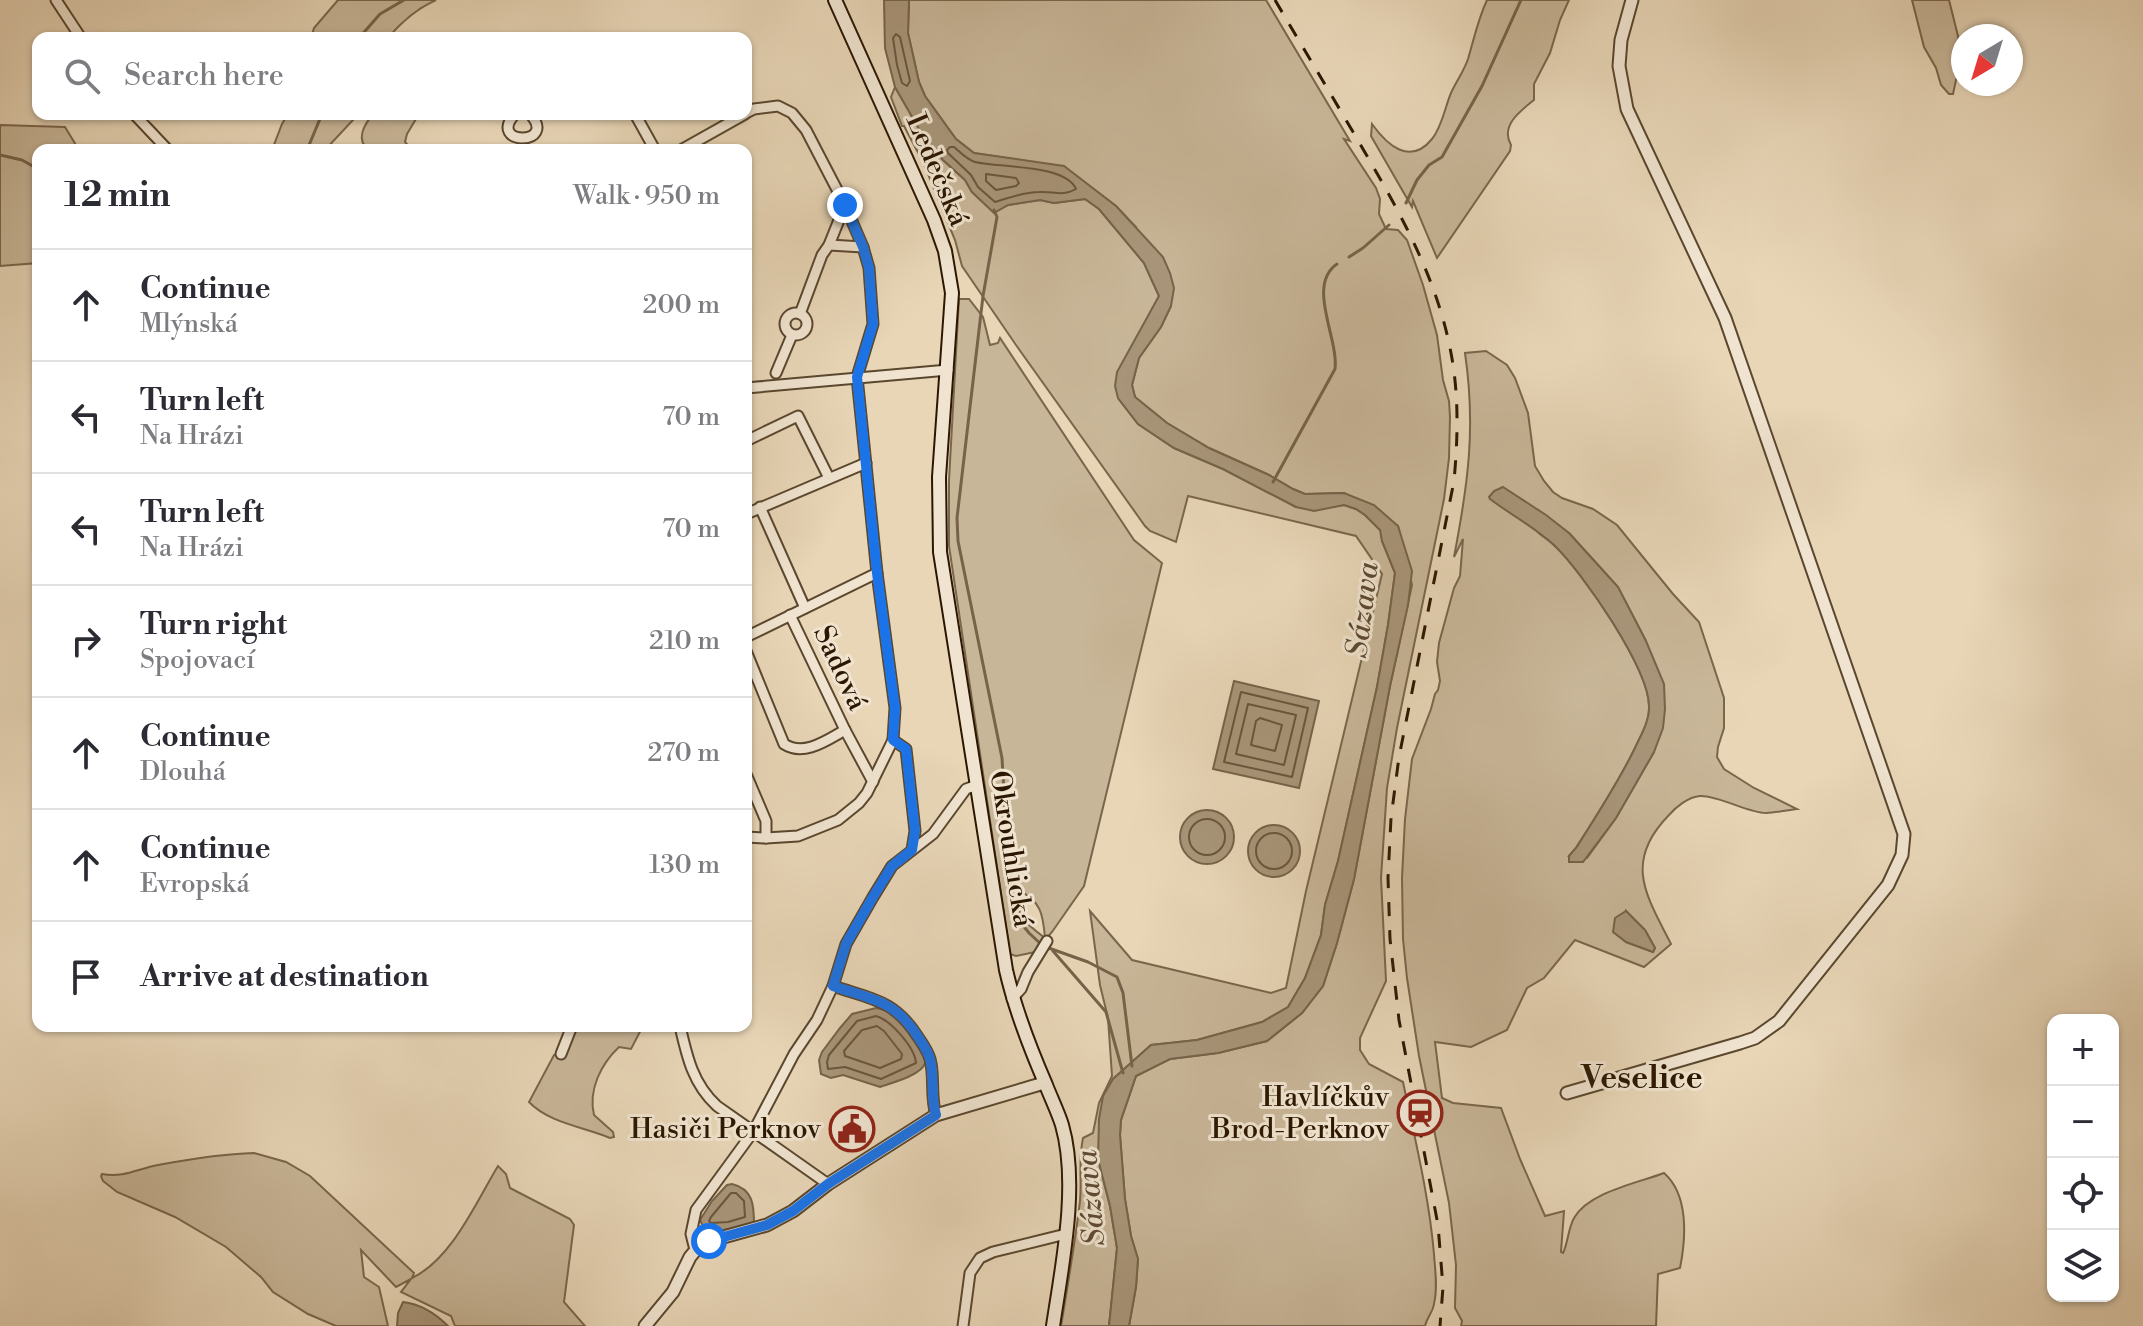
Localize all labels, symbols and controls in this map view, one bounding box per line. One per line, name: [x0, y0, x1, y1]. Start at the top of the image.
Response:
north arrow: [1951, 24, 2023, 96]
search box: [32, 32, 752, 120]
icon: search: [60, 54, 104, 98]
text: Search here: [124, 57, 284, 95]
street label: Ledečská: [898, 108, 977, 232]
text: 12 min: [64, 175, 170, 217]
text: Walk · 950 m: [573, 180, 720, 212]
route end: [827, 187, 863, 223]
text: Continue: [140, 270, 271, 308]
icon: ahead: [64, 283, 108, 327]
text: 200 m: [643, 289, 720, 321]
text: Mlýnská: [140, 308, 238, 340]
text: Turn left: [140, 382, 264, 420]
icon: left: [64, 395, 108, 439]
text: 70 m: [662, 401, 720, 433]
text: Na Hrázi: [140, 420, 244, 452]
text: Turn left: [140, 494, 264, 532]
icon: left: [64, 507, 108, 551]
text: 70 m: [662, 513, 720, 545]
text: Na Hrázi: [140, 532, 244, 564]
water label: Sázava: [1338, 559, 1388, 660]
text: Turn right: [140, 606, 287, 644]
icon: right: [64, 619, 108, 663]
street label: Sadová: [805, 620, 875, 717]
text: 210 m: [649, 625, 720, 657]
text: Spojovací: [140, 644, 255, 676]
text: Continue: [140, 718, 271, 756]
icon: ahead: [64, 731, 108, 775]
text: 270 m: [647, 737, 720, 769]
text: Dlouhá: [140, 756, 226, 788]
street label: Okrouhlická: [981, 768, 1041, 931]
text: Continue: [140, 830, 271, 868]
icon: ahead: [64, 843, 108, 887]
text: 130 m: [649, 849, 720, 881]
text: Evropská: [140, 868, 250, 900]
icon: arrive: [64, 955, 108, 999]
text: Arrive at destination: [140, 958, 429, 996]
map controls: [2047, 1014, 2119, 1302]
button: +: [2047, 1014, 2119, 1086]
district label: Veselice: [1580, 1058, 1703, 1098]
place label: Havlíčkův Brod-Perknov: [1210, 1080, 1390, 1147]
button: −: [2047, 1086, 2119, 1158]
station icon: Havlíčkův Brod-Perknov: [1396, 1089, 1444, 1137]
public building icon: Hasiči Perknov: [828, 1105, 876, 1153]
place label: Hasiči Perknov: [630, 1112, 822, 1147]
water label: Sázava: [1068, 1148, 1114, 1248]
button: locate: [2047, 1158, 2119, 1230]
route start: [691, 1223, 727, 1259]
button: layers: [2047, 1230, 2119, 1302]

